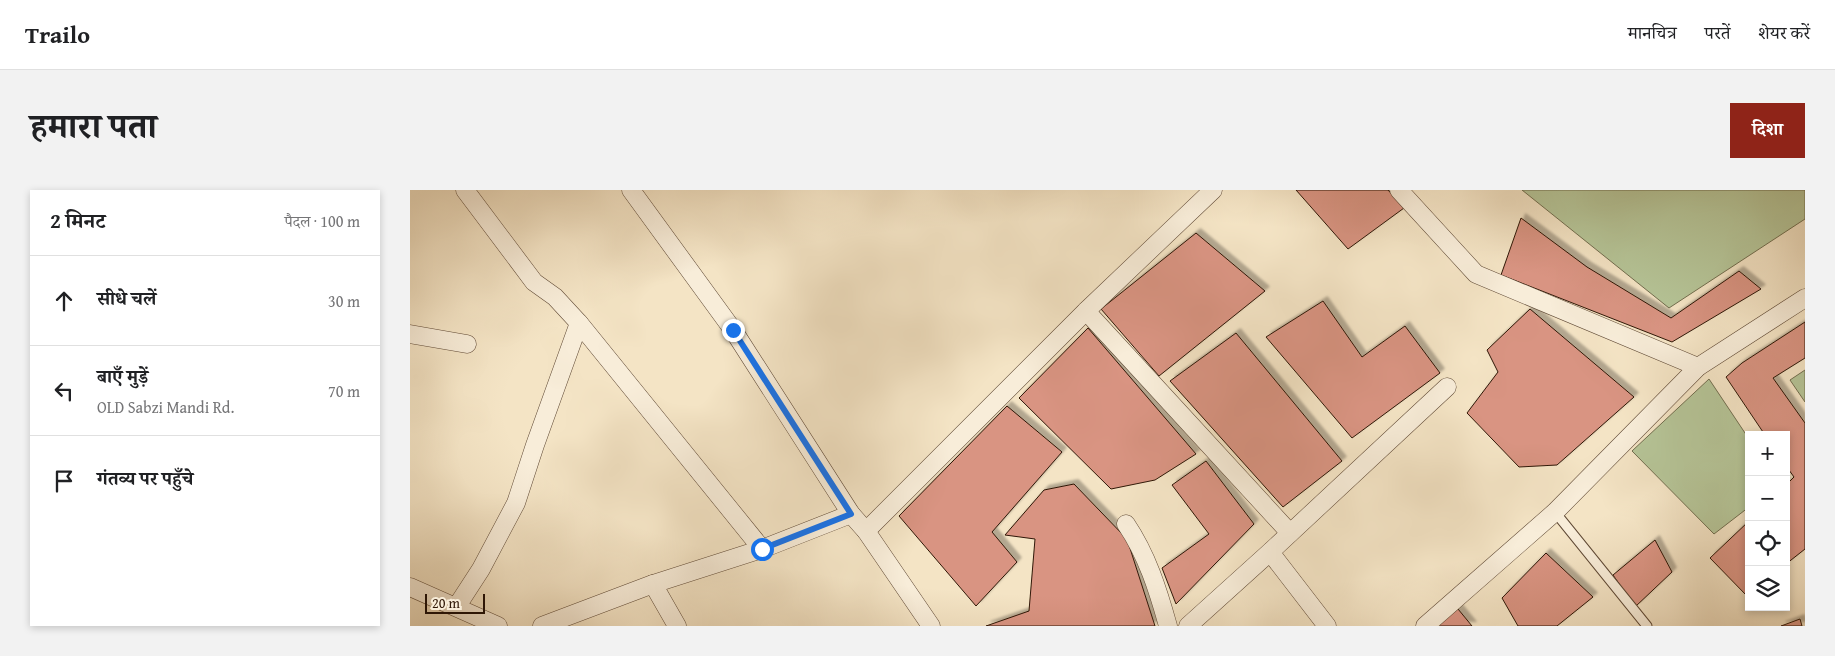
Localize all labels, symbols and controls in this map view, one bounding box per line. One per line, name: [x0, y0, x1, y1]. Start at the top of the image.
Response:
text: Trailo: [25, 17, 90, 52]
text: मानचित्र: [1628, 19, 1677, 46]
text: परतें: [1705, 19, 1730, 46]
text: शेयर करें: [1758, 19, 1810, 46]
text: हमारा पता: [30, 100, 157, 151]
button: दिशा: [1730, 103, 1805, 158]
text: 2 मिनट: [50, 205, 105, 236]
text: पैदल · 100 m: [284, 209, 360, 233]
text: सीधे चलें: [97, 284, 156, 312]
icon: ahead: [50, 287, 78, 315]
text: 30 m: [328, 289, 360, 313]
route end: [722, 319, 745, 342]
text: बाएँ मुड़ें: [97, 362, 148, 390]
icon: left: [50, 377, 78, 405]
text: 70 m: [328, 379, 360, 403]
text: OLD Sabzi Mandi Rd.: [97, 395, 234, 419]
map controls: [1745, 431, 1790, 611]
button: +: [1745, 431, 1790, 476]
text: गंतव्य पर पहुँचे: [97, 464, 193, 492]
icon: arrive: [50, 467, 78, 495]
button: −: [1745, 476, 1790, 521]
button: locate: [1745, 521, 1790, 566]
route start: [751, 538, 774, 561]
button: layers: [1745, 566, 1790, 611]
scale bar: [425, 591, 485, 614]
text: 20 m: [432, 593, 460, 613]

